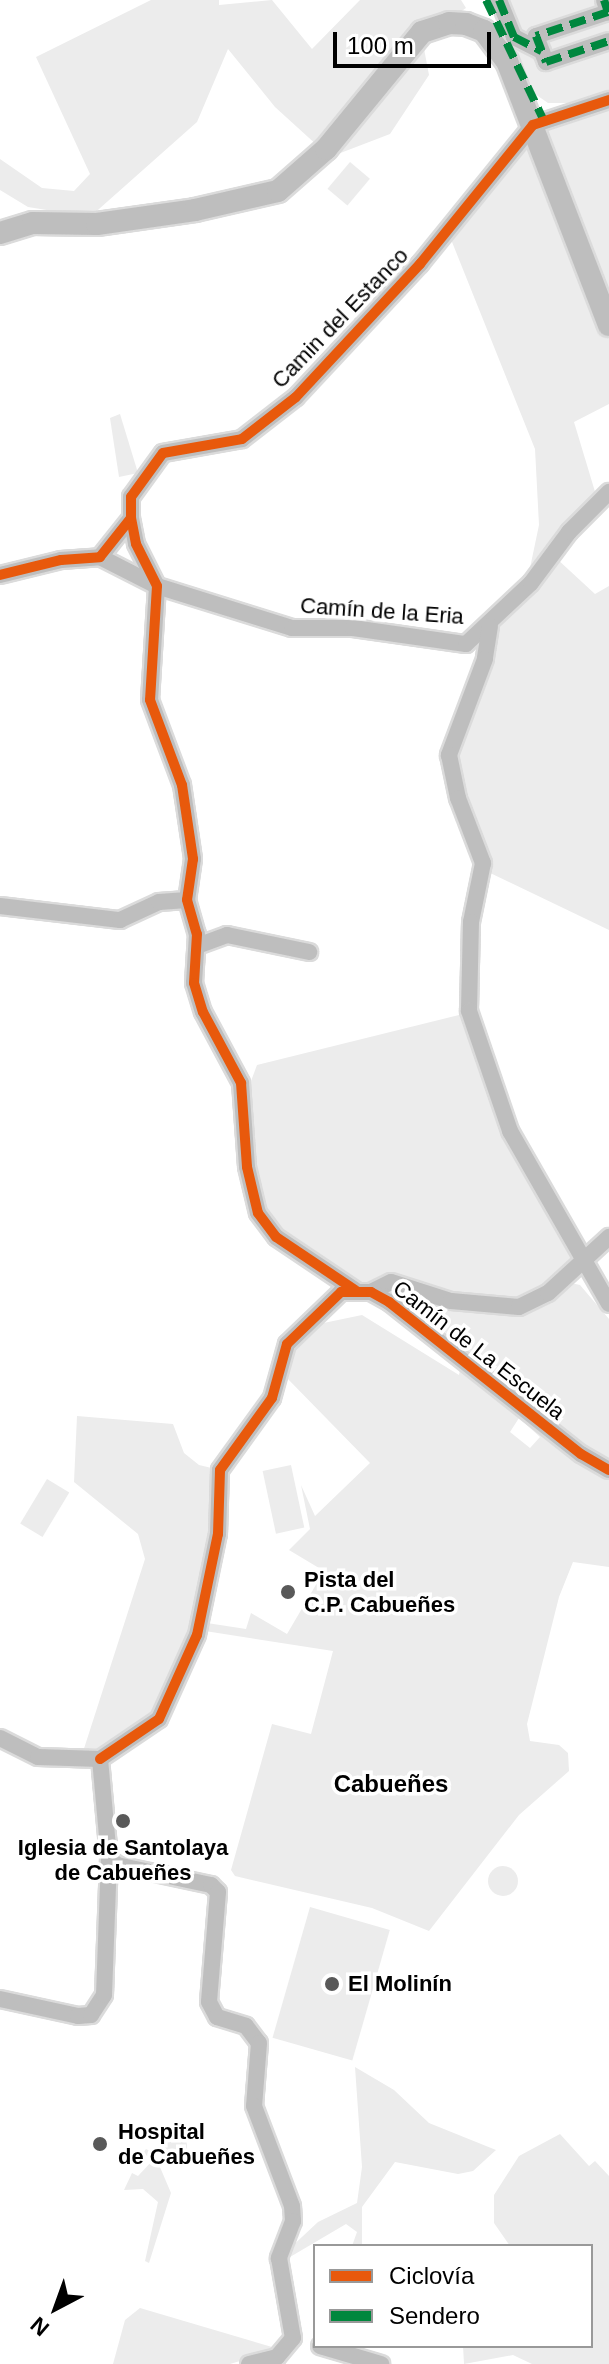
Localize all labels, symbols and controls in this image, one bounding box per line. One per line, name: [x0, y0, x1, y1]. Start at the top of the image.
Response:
scale bar: [337, 16, 495, 66]
text: 100 m: [347, 32, 414, 59]
street label: Camin del Estanco: [266, 242, 414, 394]
street label: Camín de la Eria: [299, 592, 465, 630]
street label: Camín de La Escuela: [388, 1275, 570, 1425]
place label: Pista del C.P. Cabueñes: [304, 1566, 455, 1618]
marker: Pista del C.P. Cabueñes: [279, 1583, 297, 1601]
district label: Cabueñes: [334, 1770, 448, 1798]
marker: Iglesia de Santolaya de Cabueñes: [114, 1812, 132, 1830]
place label: Iglesia de Santolaya de Cabueñes: [18, 1834, 228, 1886]
place label: El Molinín: [348, 1971, 452, 1997]
marker: El Molinín: [323, 1975, 341, 1993]
place label: Hospital de Cabueñes: [118, 2118, 255, 2170]
marker: Hospital de Cabueñes: [89, 2133, 111, 2155]
legend: [313, 2244, 593, 2348]
text: Ciclovía: [389, 2262, 474, 2289]
north arrow: [16, 2268, 96, 2348]
text: Sendero: [389, 2302, 480, 2329]
text: N: [26, 2312, 54, 2341]

